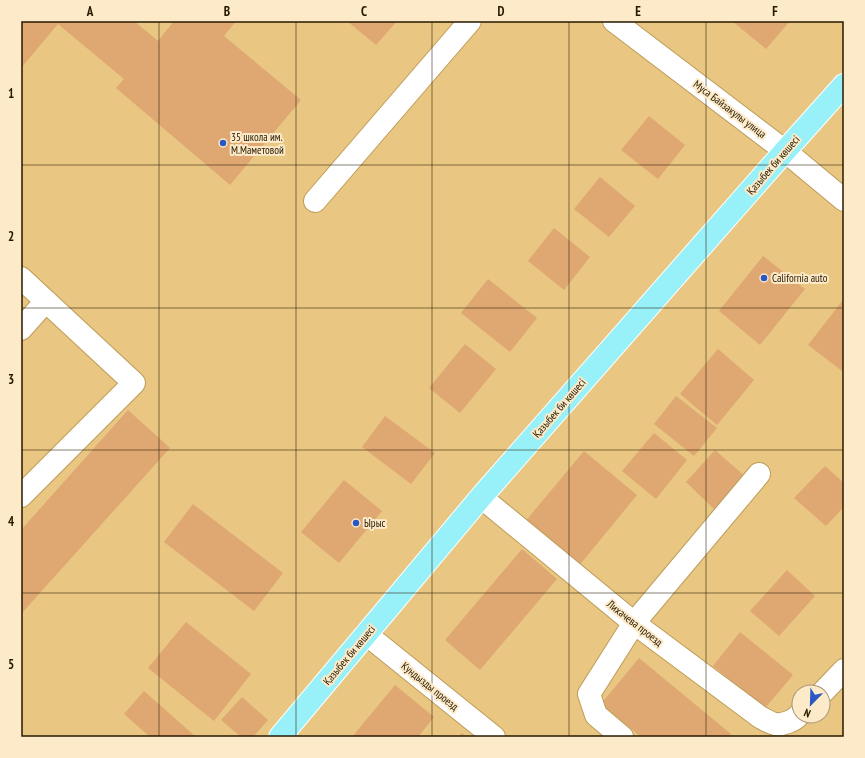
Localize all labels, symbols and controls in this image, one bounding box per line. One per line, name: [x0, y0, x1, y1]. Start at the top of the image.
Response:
text: A: [86, 3, 94, 20]
text: B: [224, 3, 230, 20]
text: C: [361, 3, 367, 20]
text: D: [498, 3, 505, 20]
text: E: [635, 3, 641, 20]
text: F: [772, 3, 778, 20]
street label: Муса Байзакулы улица: [691, 77, 769, 141]
text: 1: [8, 85, 14, 102]
place label: 35 школа им. М.Маметовой: [231, 130, 284, 157]
street label: Қазыбек би көшесі: [744, 133, 802, 197]
marker: 35 школа им. М.Маметовой: [218, 138, 228, 148]
text: 2: [8, 228, 14, 245]
place label: California auto: [772, 271, 828, 285]
marker: California auto: [759, 273, 769, 283]
text: 3: [8, 371, 14, 388]
street label: Қазыбек би көшесі: [530, 376, 588, 440]
text: 4: [8, 513, 15, 530]
place label: Ырыс: [364, 516, 386, 530]
marker: Ырыс: [351, 518, 361, 528]
street label: Лихачева проезд: [604, 596, 666, 649]
street label: Қазыбек би көшесі: [320, 622, 378, 688]
text: 5: [8, 656, 14, 673]
street label: Кундызды проезд: [399, 659, 462, 713]
north arrow: [791, 684, 831, 724]
text: N: [802, 706, 813, 721]

